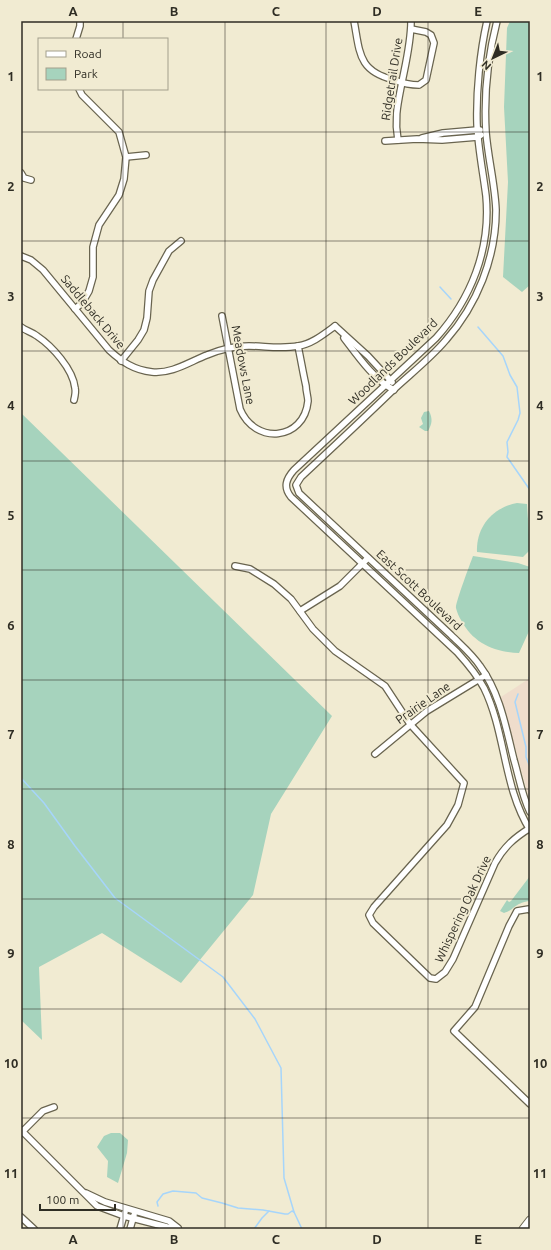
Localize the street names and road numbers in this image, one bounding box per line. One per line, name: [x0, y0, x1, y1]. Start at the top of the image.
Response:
street label: Ridgetrail Drive: [379, 37, 404, 121]
street label: Saddleback Drive: [59, 272, 128, 351]
street label: Woodlands Boulevard: [346, 316, 440, 407]
street label: Meadows Lane: [229, 324, 258, 406]
street label: East Scott Boulevard: [374, 547, 465, 632]
street label: Prairie Lane: [393, 679, 452, 726]
street label: Whispering Oak Drive: [432, 853, 493, 964]

